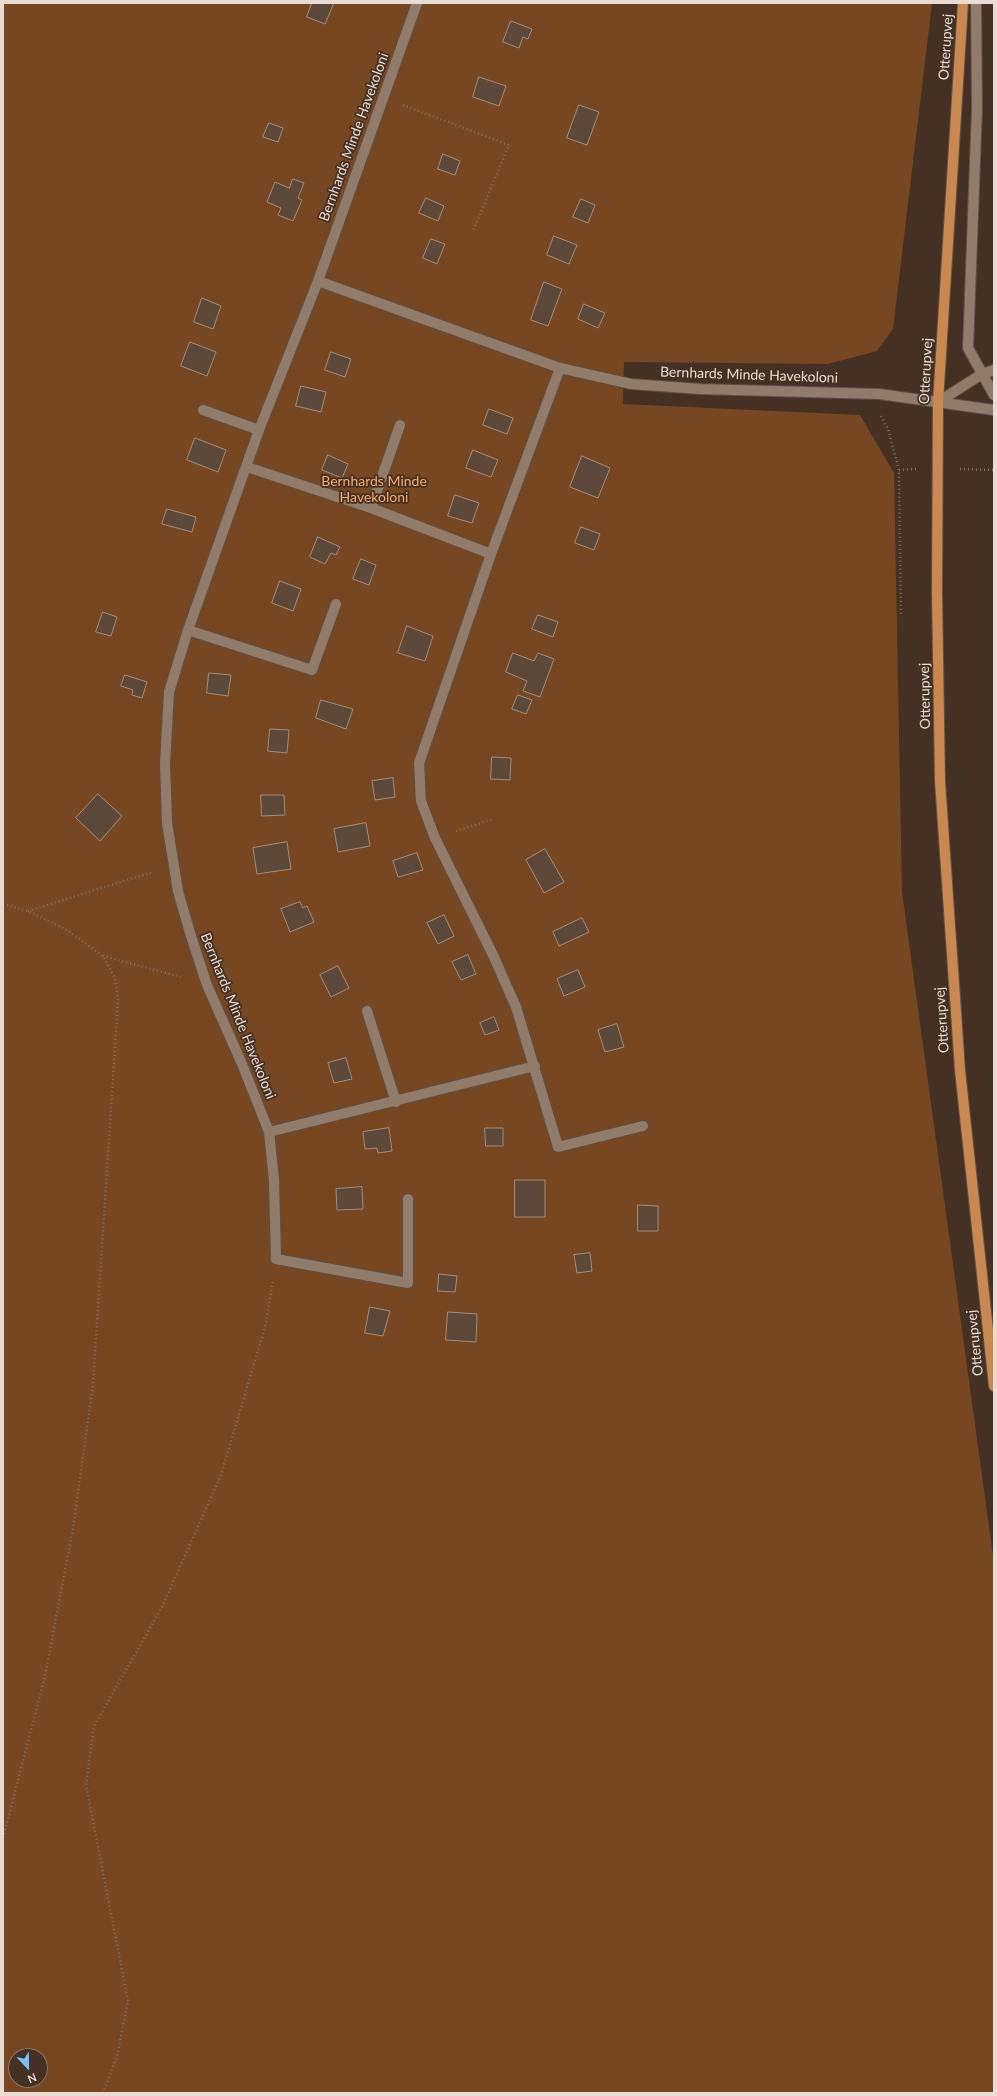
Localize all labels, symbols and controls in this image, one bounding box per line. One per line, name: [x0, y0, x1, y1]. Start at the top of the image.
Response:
street label: Otterupvej: [935, 13, 957, 81]
street label: Bernhards Minde Havekoloni: [316, 51, 392, 223]
street label: Otterupvej: [916, 337, 936, 405]
street label: Bernhards Minde Havekoloni: [660, 363, 838, 387]
park label: Bernhards Minde Havekoloni: [321, 473, 427, 506]
street label: Otterupvej: [916, 663, 934, 729]
street label: Bernhards Minde Havekoloni: [197, 930, 279, 1102]
street label: Otterupvej: [931, 986, 953, 1054]
street label: Otterupvej: [963, 1309, 987, 1377]
north arrow: [8, 2048, 48, 2088]
text: N: [26, 2071, 39, 2086]

